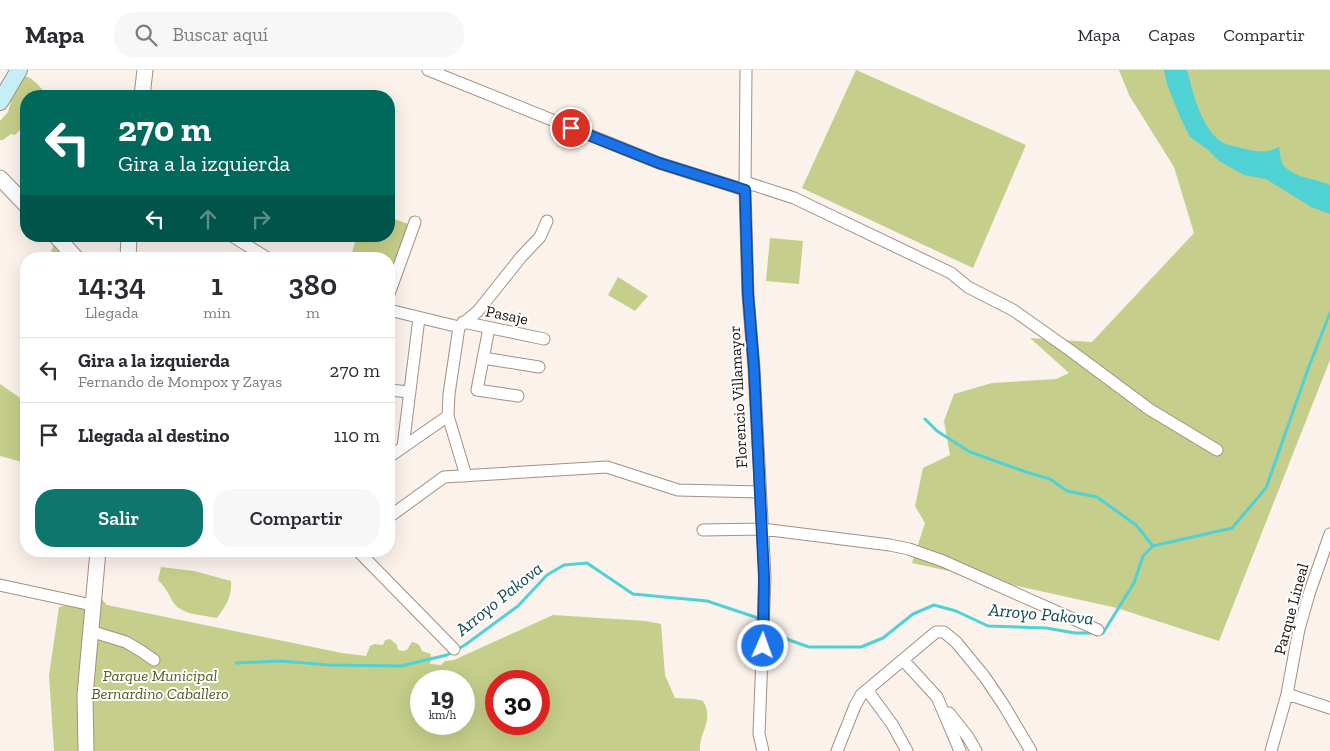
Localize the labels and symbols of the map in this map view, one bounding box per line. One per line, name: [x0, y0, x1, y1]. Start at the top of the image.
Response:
pin: [550, 107, 592, 149]
street label: Pasaje: [484, 301, 530, 329]
street label: Florencio Villamayor: [725, 325, 751, 469]
water label: Arroyo Pakova: [450, 557, 547, 641]
street label: Parque Lineal: [1270, 561, 1312, 657]
water label: Arroyo Pakova: [986, 598, 1095, 630]
position arrow: [736, 619, 788, 671]
park label: Parque Municipal Bernardino Caballero: [91, 666, 229, 703]
speed limit sign: 30: [485, 670, 550, 735]

